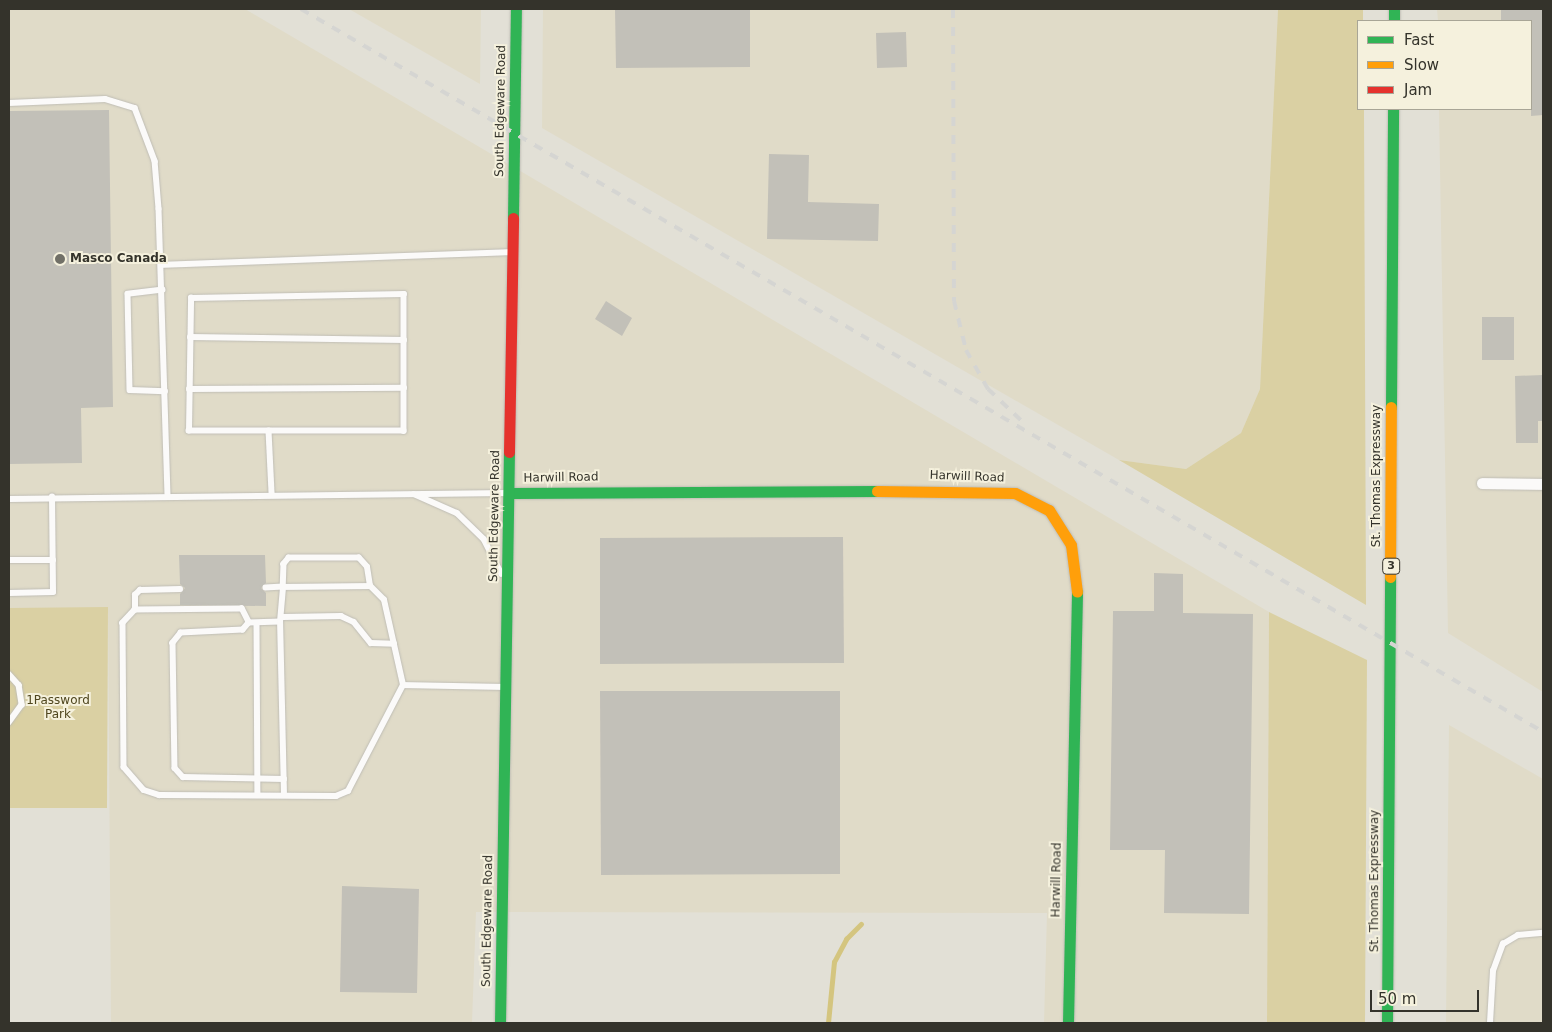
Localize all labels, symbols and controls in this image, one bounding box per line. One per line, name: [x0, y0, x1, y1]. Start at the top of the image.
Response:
legend: [1357, 20, 1532, 110]
text: Fast: [1404, 31, 1434, 49]
street label: South Edgeware Road: [493, 45, 509, 177]
text: Slow: [1404, 56, 1439, 74]
text: Jam: [1404, 81, 1432, 99]
place label: Masco Canada: [70, 252, 167, 266]
marker: Masco Canada: [54, 253, 66, 265]
street label: St. Thomas Expressway: [1370, 405, 1384, 547]
street label: South Edgeware Road: [487, 450, 503, 582]
street label: Harwill Road: [929, 468, 1005, 486]
street label: Harwill Road: [523, 470, 599, 486]
road number: 3: [1381, 558, 1401, 574]
park label: 1Password Park: [26, 694, 90, 722]
street label: St. Thomas Expressway: [1368, 810, 1382, 952]
street label: Harwill Road: [1049, 842, 1065, 918]
street label: South Edgeware Road: [480, 855, 496, 987]
scale bar: [1372, 980, 1481, 1012]
text: 50 m: [1378, 990, 1416, 1008]

